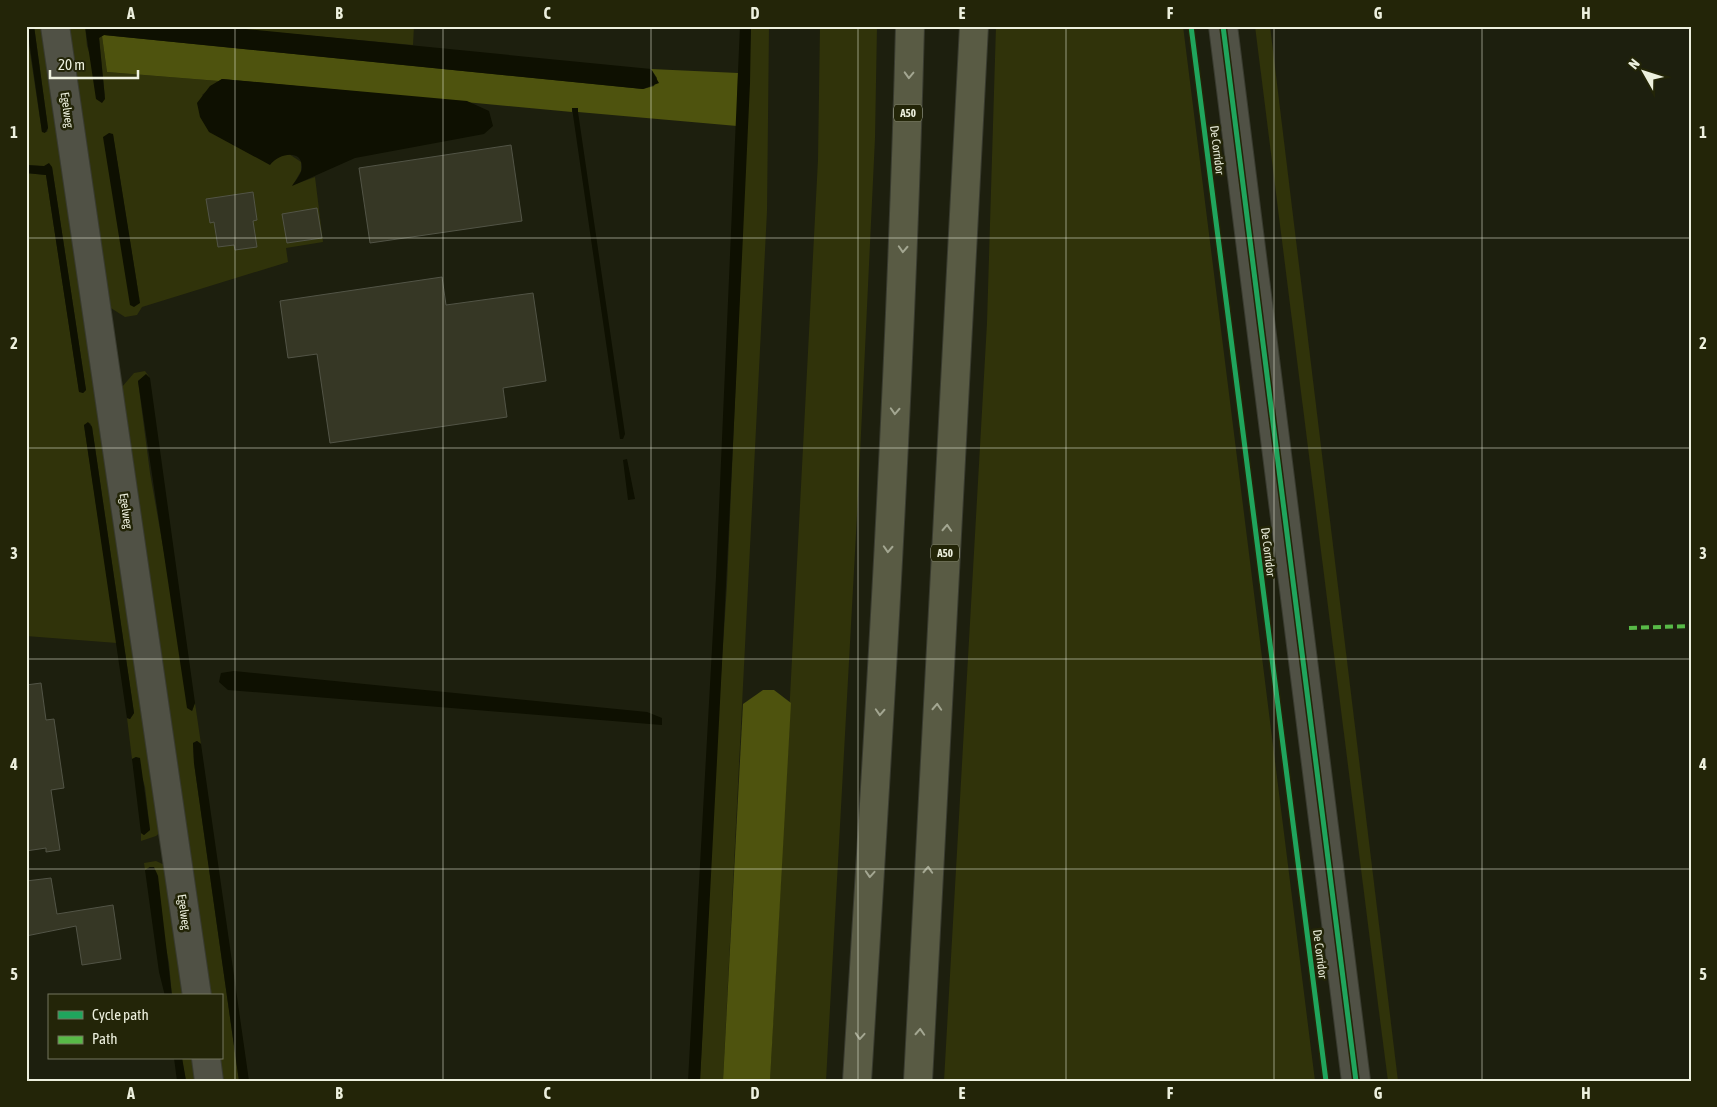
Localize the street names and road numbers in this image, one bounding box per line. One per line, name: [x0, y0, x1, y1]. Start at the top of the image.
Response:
street label: Egelweg: [58, 91, 77, 130]
road number: A50: [894, 105, 922, 122]
street label: De Corridor: [1207, 125, 1227, 176]
street label: Egelweg: [117, 492, 136, 531]
street label: De Corridor: [1258, 527, 1278, 578]
road number: A50: [931, 544, 959, 562]
street label: Egelweg: [175, 893, 194, 932]
street label: De Corridor: [1310, 929, 1330, 980]

